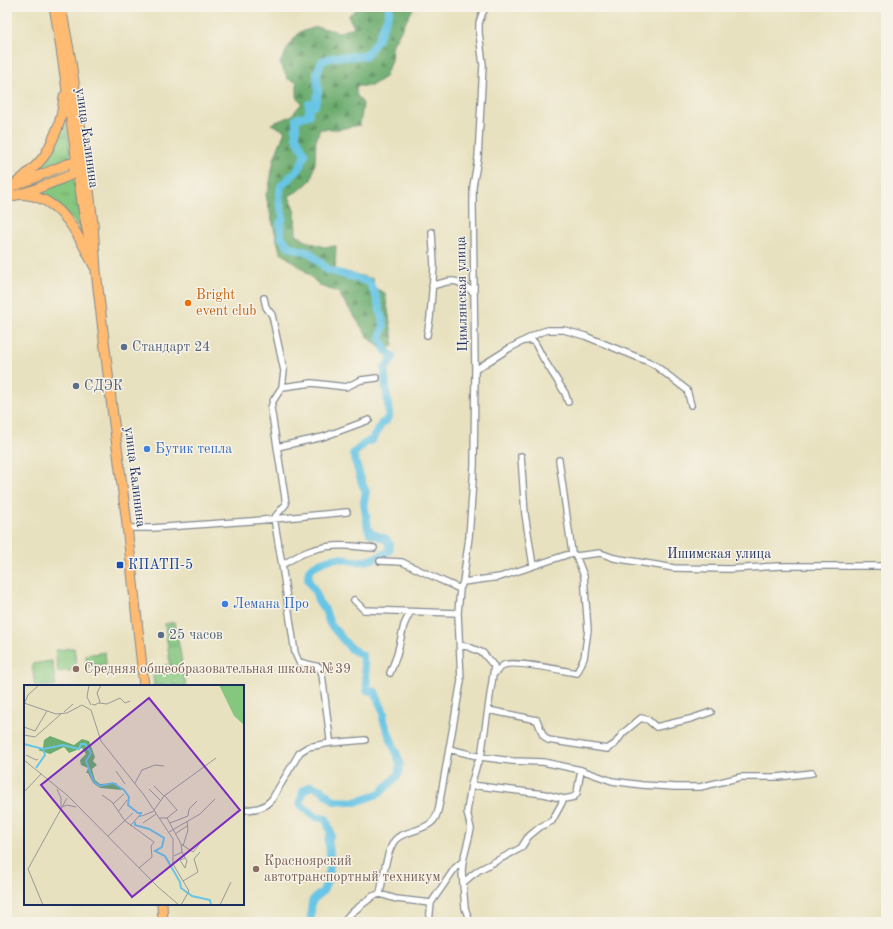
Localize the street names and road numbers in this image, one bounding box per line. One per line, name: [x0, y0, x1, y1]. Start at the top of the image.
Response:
street label: улица Калинина: [73, 87, 101, 189]
street label: Цимлянская улица: [454, 236, 470, 352]
street label: улица Калинина: [122, 426, 148, 528]
street label: Ишимская улица: [667, 547, 771, 561]

